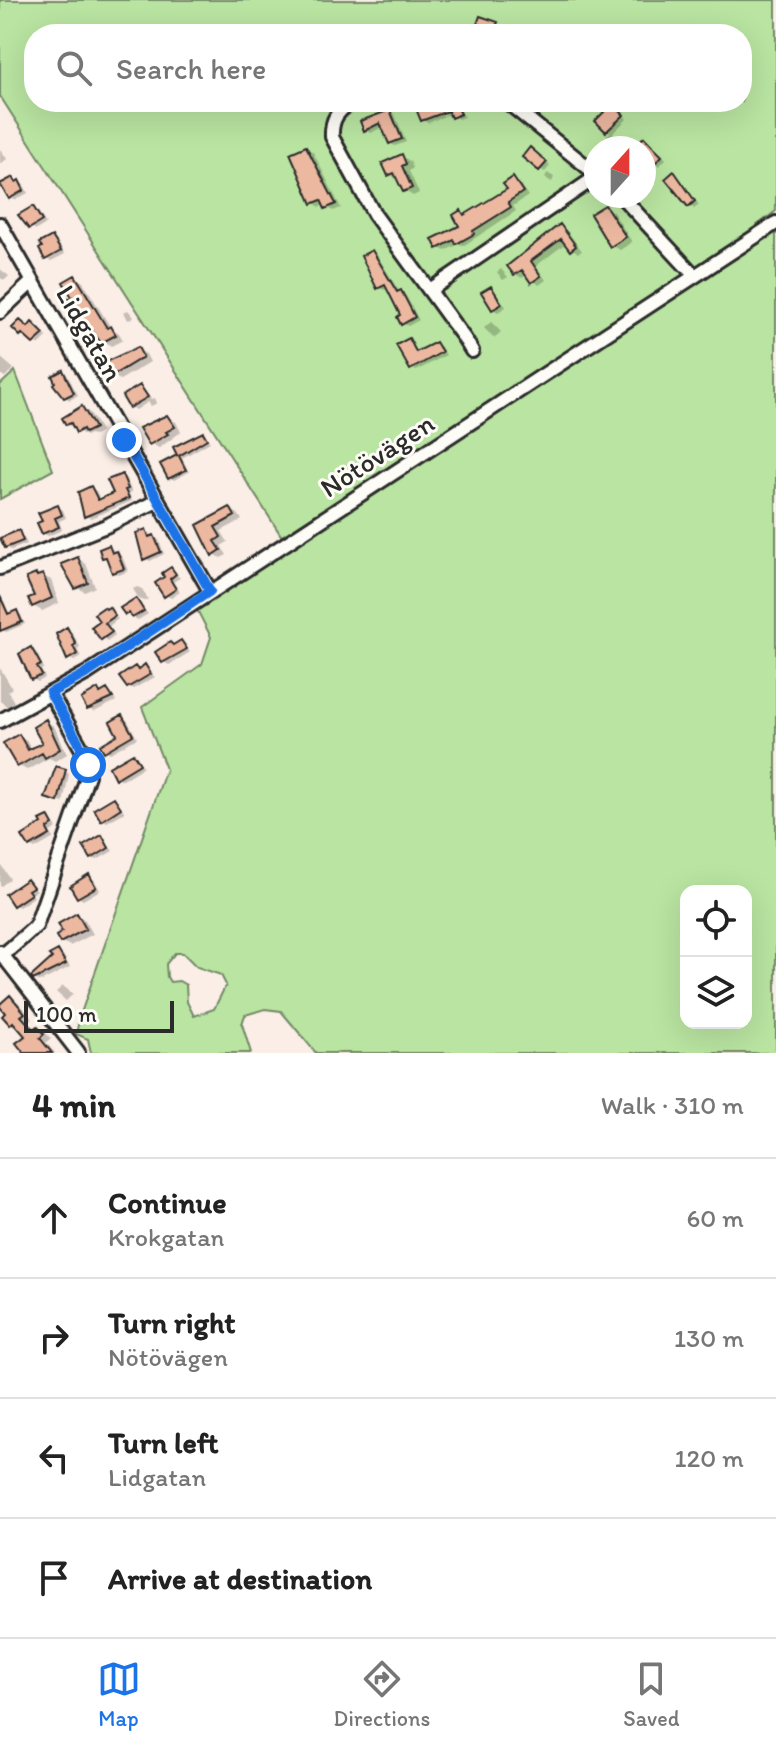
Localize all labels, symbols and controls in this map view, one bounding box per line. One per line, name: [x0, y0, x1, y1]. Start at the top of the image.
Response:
search box: [24, 24, 752, 112]
icon: search: [52, 46, 96, 90]
text: Search here: [116, 50, 266, 87]
north arrow: [584, 136, 656, 208]
street label: Lidgatan: [49, 279, 131, 387]
street label: Nötövägen: [314, 406, 441, 504]
route end: [106, 422, 142, 458]
route start: [70, 747, 106, 783]
map controls: [680, 885, 752, 1029]
button: locate: [680, 885, 752, 957]
button: layers: [680, 957, 752, 1029]
scale bar: [24, 997, 174, 1033]
text: 100 m: [36, 1001, 97, 1028]
text: 4 min: [32, 1085, 116, 1126]
text: Walk · 310 m: [601, 1089, 744, 1121]
text: Continue: [108, 1184, 227, 1221]
icon: ahead: [32, 1196, 76, 1240]
text: 60 m: [687, 1202, 744, 1234]
text: Krokgatan: [108, 1221, 224, 1253]
text: Turn right: [108, 1304, 236, 1341]
icon: right: [32, 1316, 76, 1360]
text: 130 m: [674, 1322, 744, 1354]
text: Nötövägen: [108, 1341, 228, 1373]
text: Turn left: [108, 1424, 219, 1461]
icon: left: [32, 1436, 76, 1480]
text: 120 m: [675, 1442, 744, 1474]
text: Lidgatan: [108, 1461, 206, 1493]
icon: arrive: [32, 1556, 76, 1600]
text: Arrive at destination: [108, 1560, 372, 1597]
tab: Map: [97, 1657, 141, 1732]
tab: Directions: [334, 1657, 430, 1732]
tab: Saved: [623, 1657, 679, 1732]

